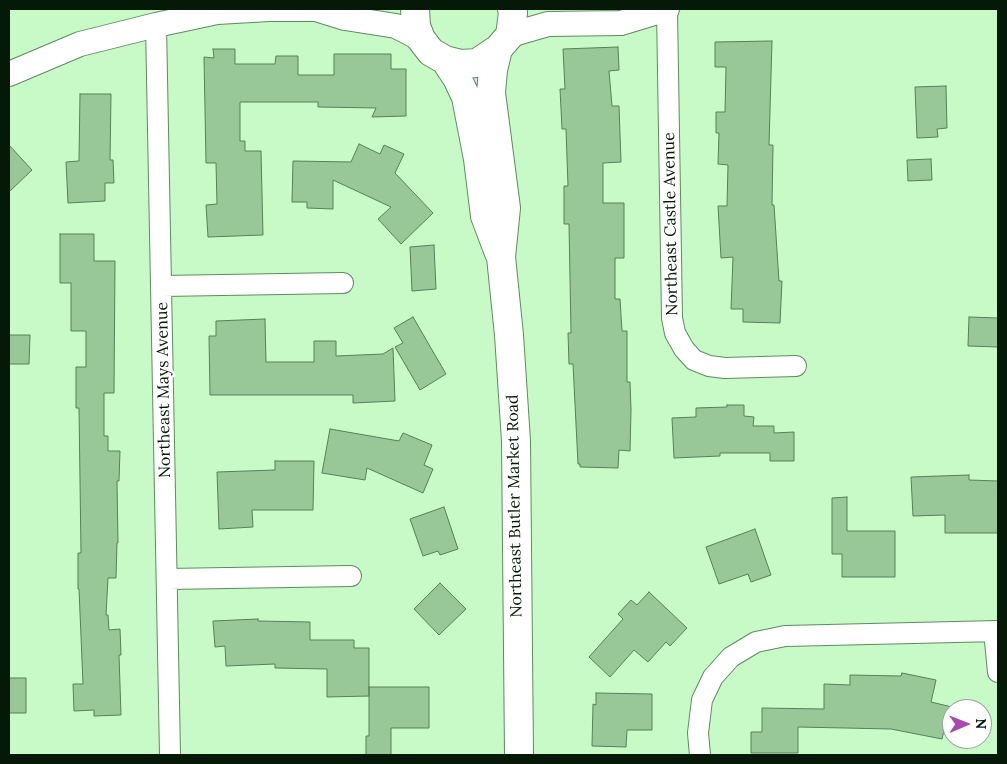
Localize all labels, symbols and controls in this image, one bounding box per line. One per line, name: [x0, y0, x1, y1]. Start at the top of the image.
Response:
street label: Northeast Castle Avenue: [660, 132, 682, 316]
street label: Northeast Mays Avenue: [153, 302, 175, 478]
street label: Northeast Butler Market Road: [503, 394, 527, 618]
north arrow: [942, 699, 992, 749]
text: N: [972, 718, 990, 729]

